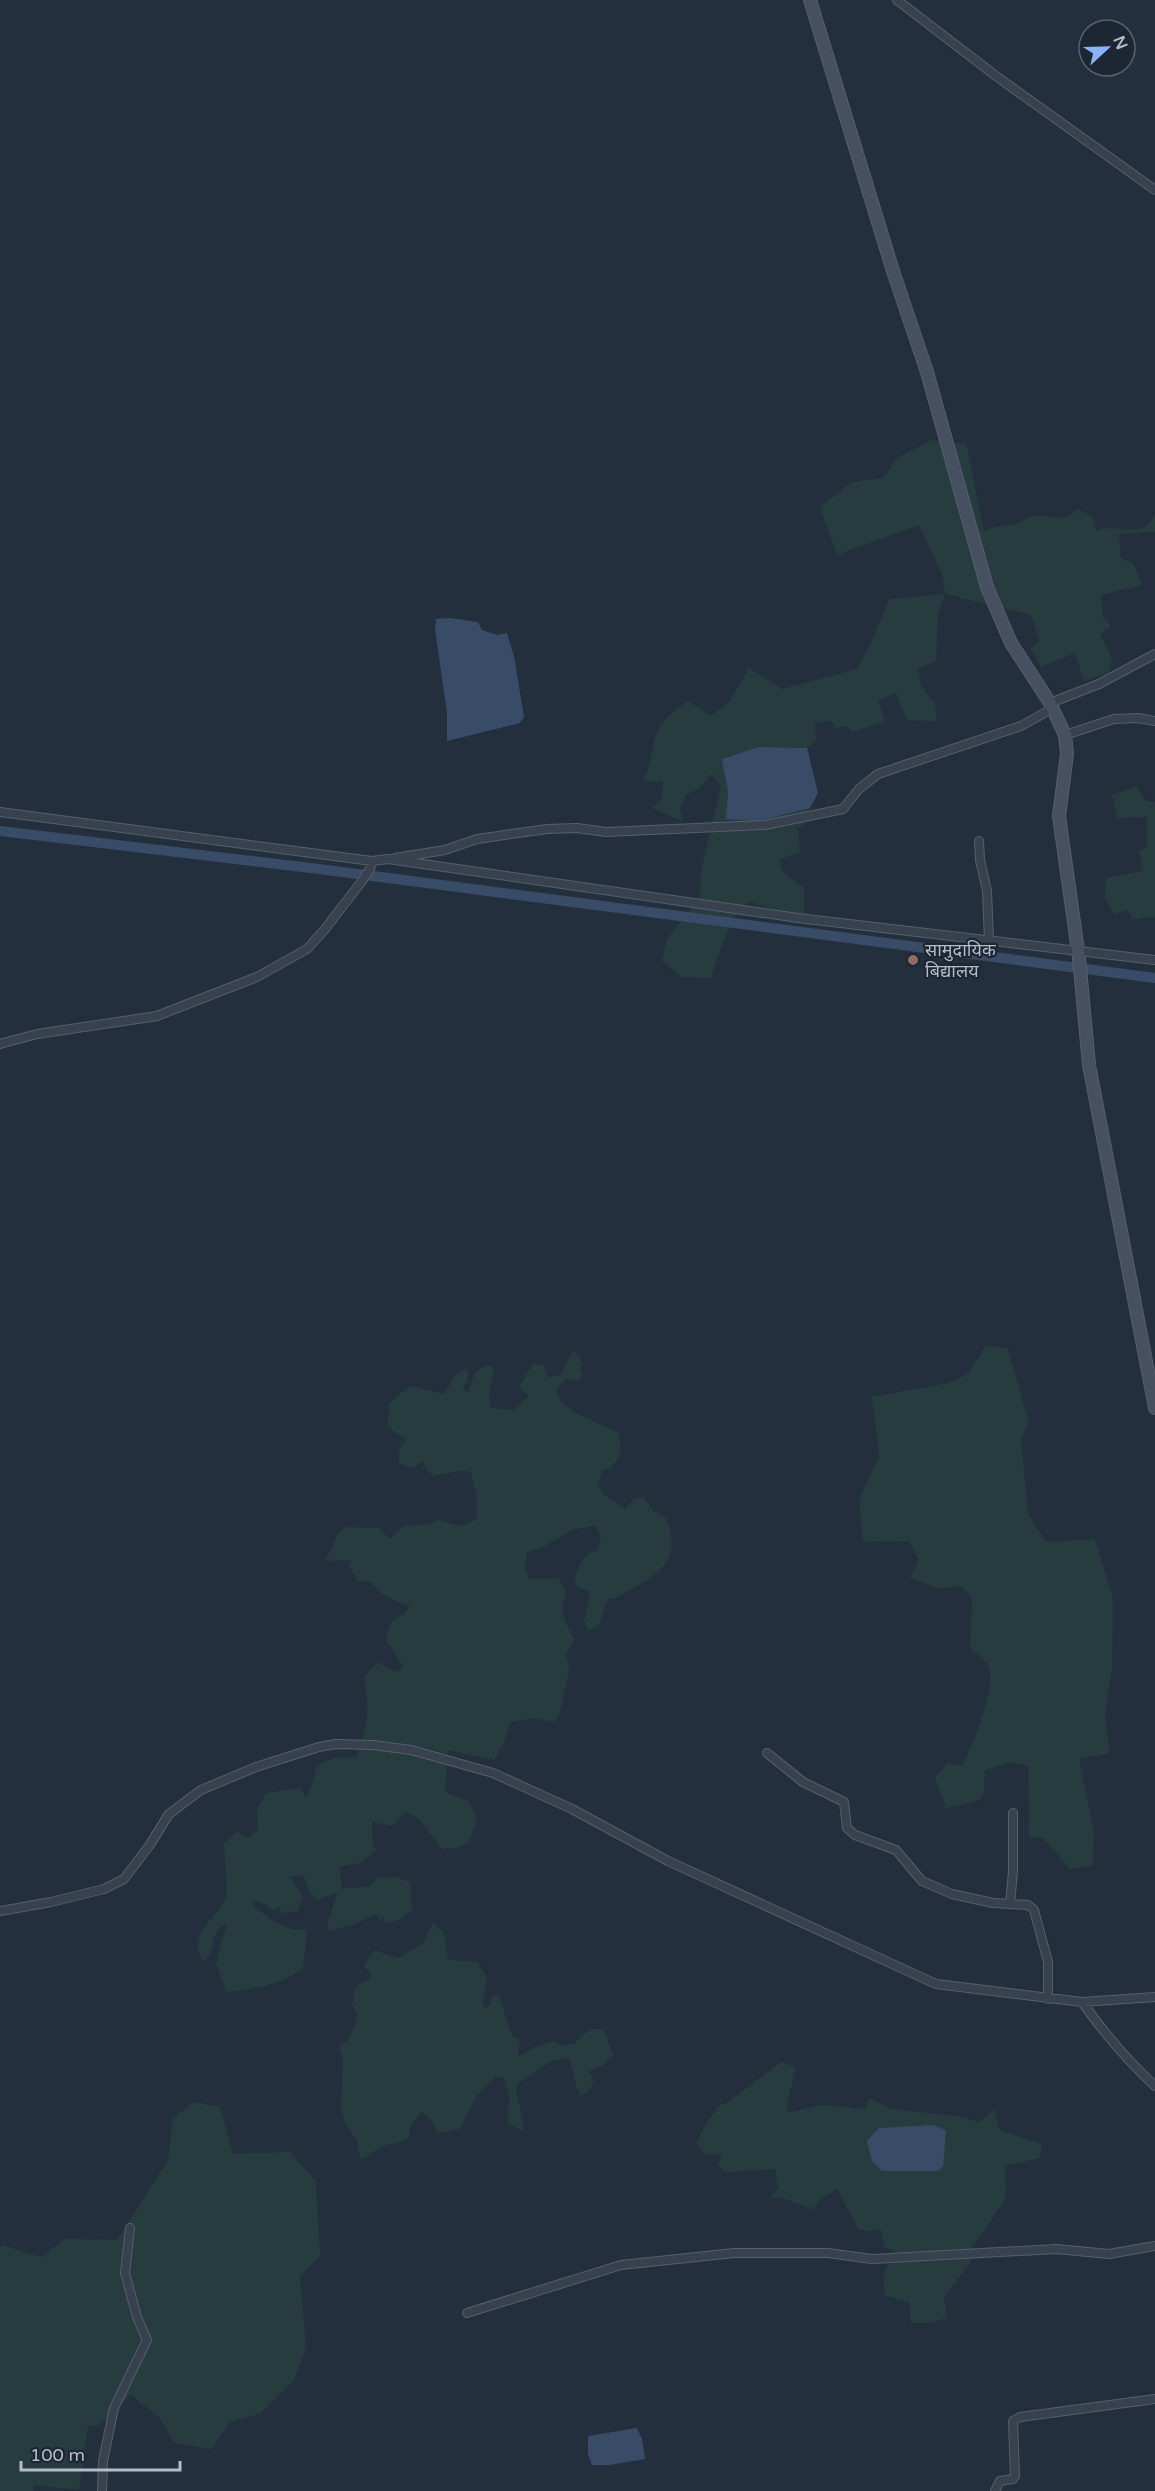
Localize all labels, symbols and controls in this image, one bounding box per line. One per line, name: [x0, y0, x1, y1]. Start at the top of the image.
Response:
north arrow: [1077, 18, 1137, 78]
text: N: [1108, 33, 1132, 52]
place label: सामुदायिक बिद्यालय: [925, 939, 997, 982]
marker: सामुदायिक बिद्यालय: [906, 953, 920, 967]
scale bar: [21, 2434, 180, 2472]
text: 100 m: [30, 2444, 85, 2466]

